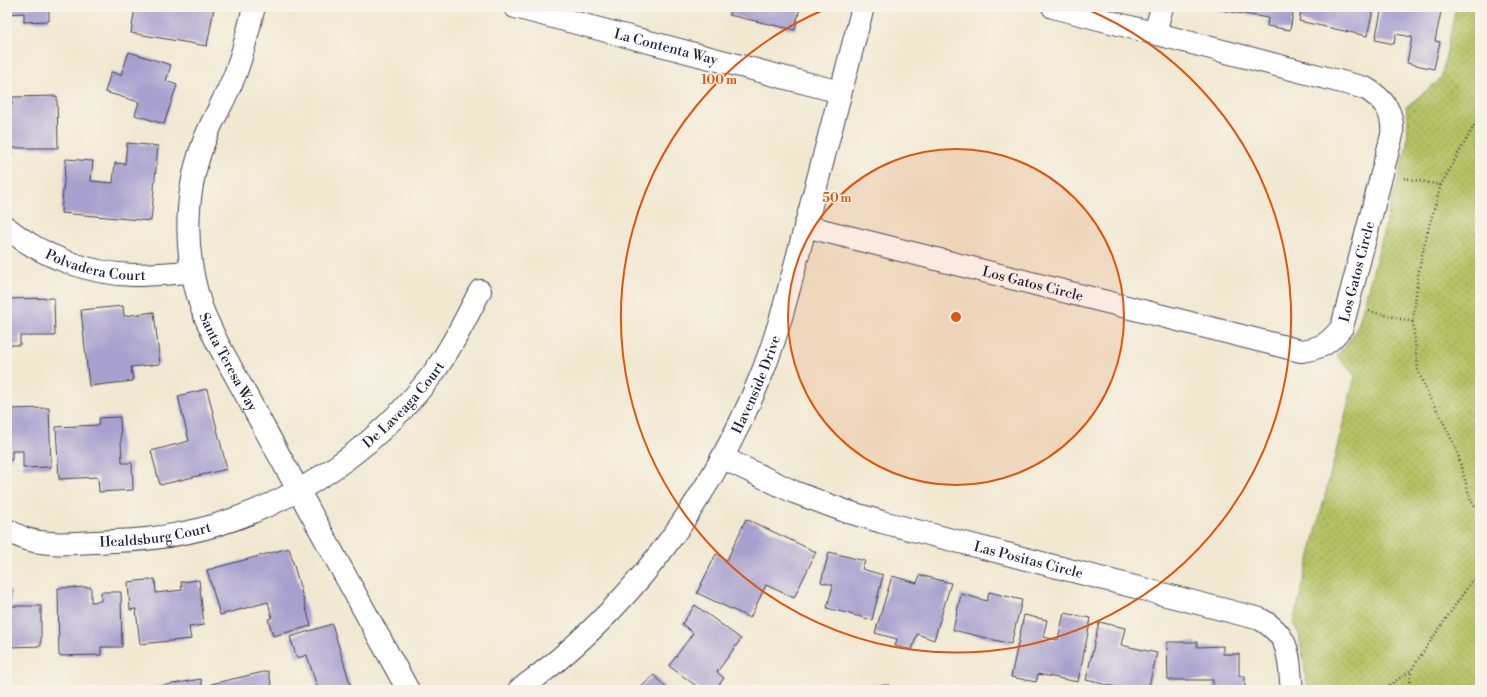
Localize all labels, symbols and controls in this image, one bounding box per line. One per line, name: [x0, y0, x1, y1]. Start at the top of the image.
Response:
street label: La Contenta Way: [612, 25, 720, 70]
text: 100 m: [701, 73, 737, 88]
text: 50 m: [822, 191, 852, 206]
street label: Los Gatos Circle: [1336, 219, 1379, 324]
street label: Polvadera Court: [42, 246, 146, 285]
street label: Los Gatos Circle: [980, 263, 1085, 306]
street label: Santa Teresa Way: [194, 310, 261, 415]
centre of rings: [949, 310, 963, 324]
street label: Havenside Drive: [728, 333, 785, 437]
street label: De Laveaga Court: [359, 358, 449, 452]
street label: Healdsburg Court: [99, 519, 213, 552]
street label: Las Positas Circle: [972, 538, 1085, 583]

